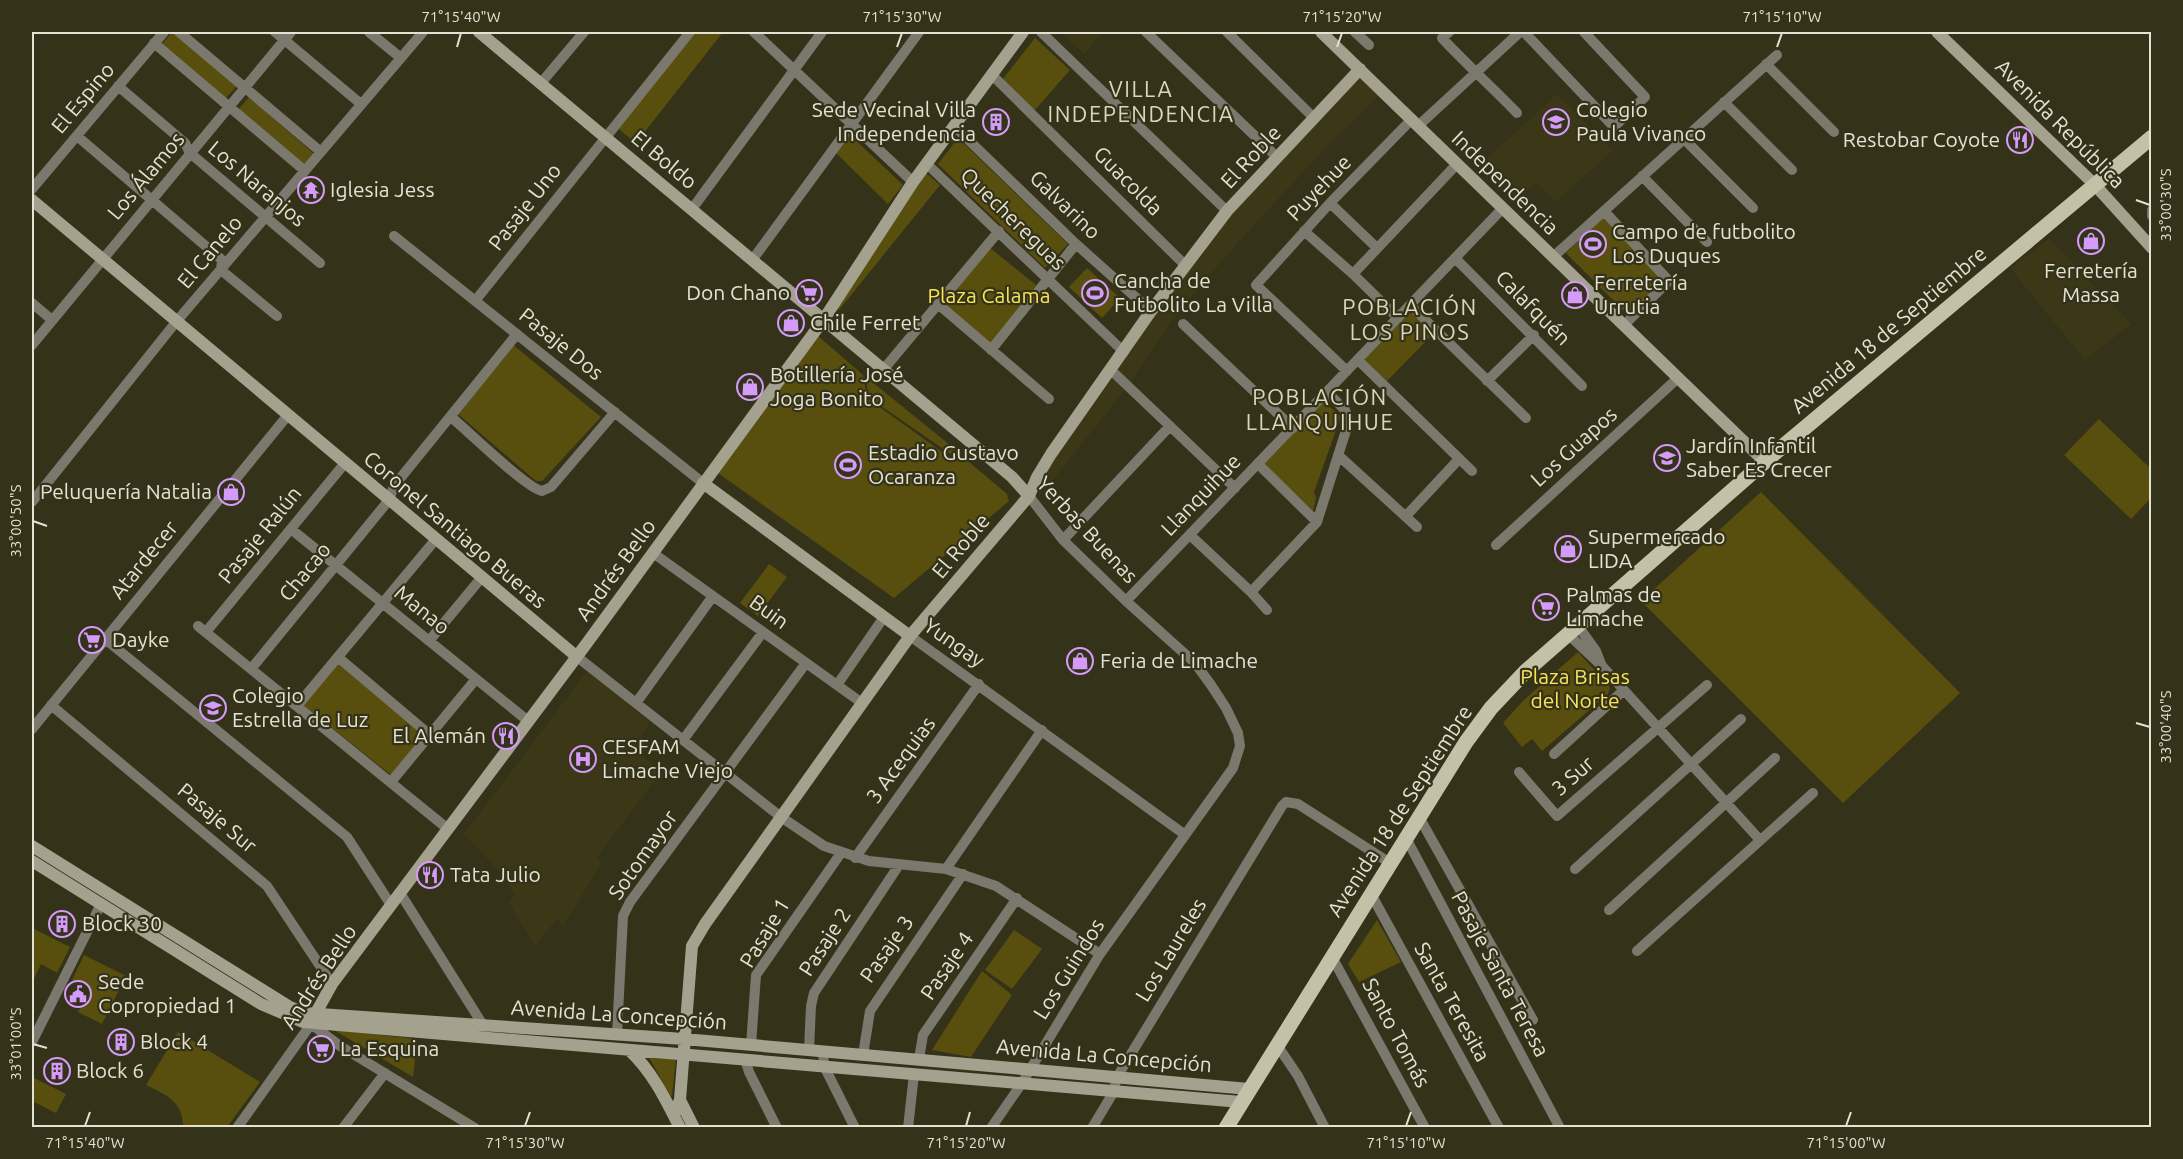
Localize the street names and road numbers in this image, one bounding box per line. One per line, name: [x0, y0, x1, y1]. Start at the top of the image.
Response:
street label: Avenida República: [1991, 54, 2130, 193]
street label: El Espino: [46, 57, 119, 137]
street label: El Roble: [1215, 120, 1285, 193]
street label: El Boldo: [627, 125, 702, 193]
street label: Independencia: [1447, 125, 1564, 239]
street label: Los Álamos: [102, 127, 189, 224]
street label: Los Naranjos: [204, 135, 311, 231]
street label: Guacolda: [1089, 141, 1168, 220]
street label: Puyehue: [1281, 150, 1355, 225]
street label: Pasaje Uno: [483, 158, 565, 254]
street label: Quechereguas: [956, 162, 1071, 274]
street label: Galvarino: [1026, 165, 1106, 244]
street label: El Canelo: [172, 210, 246, 292]
street label: Avenida 18 de Septiembre: [1786, 241, 1991, 418]
street label: Calafquén: [1491, 265, 1576, 350]
street label: Pasaje Dos: [515, 302, 608, 384]
street label: Los Guapos: [1525, 401, 1621, 491]
street label: Coronel Santiago Bueras: [359, 446, 552, 613]
street label: Llanquihue: [1156, 449, 1245, 540]
street label: Yerbas Buenas: [1032, 471, 1143, 587]
street label: Pasaje Ralún: [213, 481, 306, 588]
street label: El Roble: [926, 508, 994, 582]
street label: Andrés Bello: [570, 514, 660, 625]
street label: Atardecer: [104, 515, 182, 603]
street label: Chacao: [273, 537, 335, 606]
street label: Manao: [390, 580, 455, 639]
street label: Buin: [745, 589, 794, 633]
street label: Yungay: [920, 613, 990, 672]
street label: Avenida 18 de Septiembre: [1322, 700, 1477, 921]
street label: 3 Acequias: [861, 712, 940, 807]
street label: 3 Sur: [1547, 751, 1598, 800]
street label: Pasaje Sur: [173, 777, 262, 857]
street label: Sotomayor: [603, 805, 682, 904]
street label: Pasaje Santa Teresa: [1447, 887, 1555, 1060]
street label: Pasaje 1: [734, 894, 794, 971]
street label: Los Laureles: [1130, 894, 1210, 1005]
street label: Pasaje 2: [793, 903, 855, 980]
street label: Pasaje 3: [854, 910, 918, 987]
street label: Los Guindos: [1028, 914, 1108, 1023]
street label: Andrés Bello: [276, 920, 361, 1033]
street label: Pasaje 4: [915, 927, 977, 1004]
street label: Santa Teresita: [1410, 938, 1496, 1065]
street label: Santo Tomás: [1358, 974, 1436, 1091]
street label: Avenida La Concepción: [510, 994, 728, 1034]
street label: Avenida La Concepción: [995, 1034, 1213, 1076]

